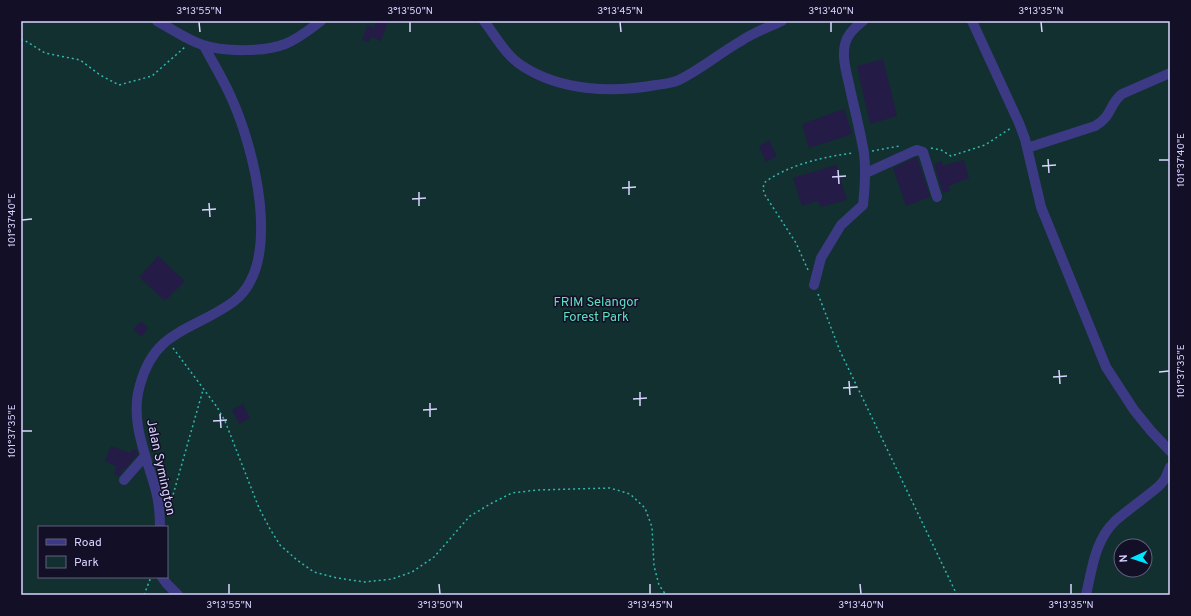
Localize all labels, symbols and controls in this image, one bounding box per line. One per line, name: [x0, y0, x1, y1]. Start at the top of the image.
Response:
text: 3°13'55"N: [176, 5, 222, 18]
text: 3°13'50"N: [387, 5, 433, 18]
text: 3°13'45"N: [597, 5, 643, 18]
text: 3°13'40"N: [808, 5, 854, 18]
text: 3°13'35"N: [1018, 5, 1064, 18]
text: 101°37'40"E: [1175, 133, 1188, 187]
text: 101°37'40"E: [6, 193, 19, 247]
park label: FRIM Selangor Forest Park: [553, 295, 639, 326]
text: 101°37'35"E: [1175, 344, 1188, 398]
text: 101°37'35"E: [6, 404, 19, 458]
street label: Jalan Symington: [142, 418, 178, 517]
legend: [38, 526, 168, 578]
text: Road: [74, 535, 102, 551]
north arrow: [1113, 538, 1153, 578]
text: N: [1117, 554, 1131, 563]
text: Park: [74, 555, 99, 571]
text: 3°13'55"N: [206, 599, 252, 612]
text: 3°13'50"N: [417, 599, 463, 612]
text: 3°13'45"N: [627, 599, 673, 612]
text: 3°13'40"N: [838, 599, 884, 612]
text: 3°13'35"N: [1048, 599, 1094, 612]

